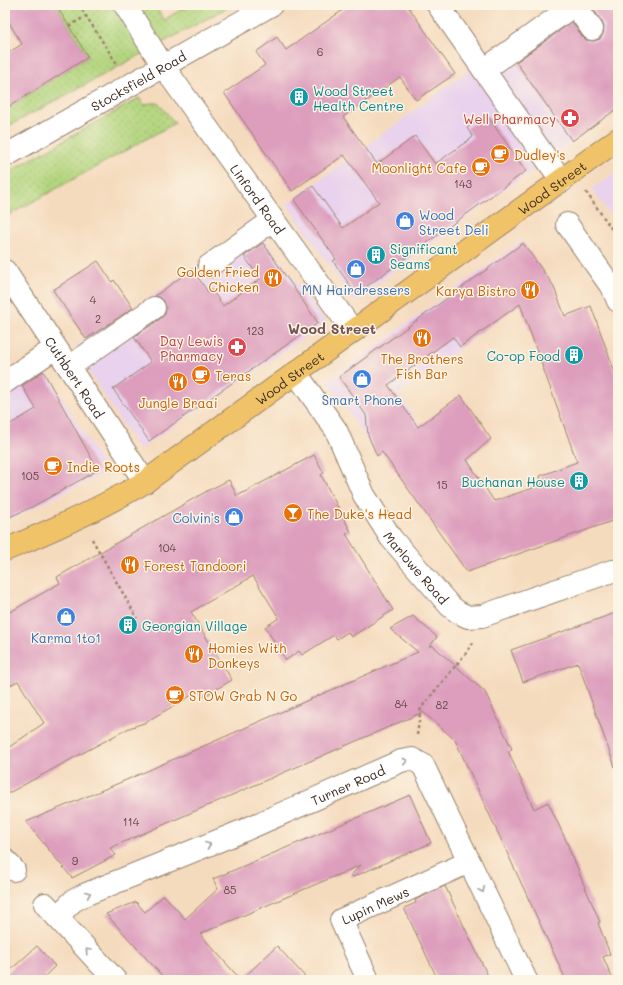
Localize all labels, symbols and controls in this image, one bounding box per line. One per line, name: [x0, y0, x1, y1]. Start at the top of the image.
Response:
house number: 6: [317, 44, 323, 59]
street label: Stocksfield Road: [87, 47, 189, 114]
place label: Wood Street Health Centre: [313, 82, 404, 114]
building icon: Wood Street Health Centre: [288, 86, 310, 108]
pharmacy icon: Well Pharmacy: [559, 107, 581, 129]
place label: Well Pharmacy: [463, 110, 556, 127]
cafe icon: Dudley's: [489, 143, 511, 165]
place label: Dudley's: [514, 146, 566, 163]
cafe icon: Moonlight Cafe: [470, 156, 492, 178]
street label: Wood Street: [514, 156, 589, 218]
place label: Moonlight Cafe: [372, 159, 467, 176]
street label: Linford Road: [227, 160, 289, 237]
house number: 143: [454, 176, 472, 191]
place label: Wood Street Deli: [419, 206, 489, 238]
shop icon: Wood Street Deli: [394, 210, 416, 232]
place label: Significant Seams: [390, 240, 458, 272]
building icon: Significant Seams: [365, 244, 387, 266]
shop icon: MN Hairdressers: [345, 258, 367, 280]
place label: Golden Fried Chicken: [177, 263, 259, 295]
restaurant icon: Golden Fried Chicken: [262, 267, 284, 289]
restaurant icon: Karya Bistro: [519, 279, 541, 301]
place label: MN Hairdressers: [302, 281, 410, 298]
place label: Karya Bistro: [436, 282, 516, 299]
house number: 4: [90, 292, 97, 307]
house number: 2: [95, 311, 101, 326]
district label: Wood Street: [288, 319, 376, 338]
house number: 123: [246, 323, 264, 338]
restaurant icon: The Brothers Fish Bar: [411, 327, 433, 349]
place label: Day Lewis Pharmacy: [160, 332, 223, 364]
street label: Cuthbert Road: [42, 333, 108, 421]
pharmacy icon: Day Lewis Pharmacy: [226, 336, 248, 358]
building icon: Co-op Food: [563, 344, 585, 366]
street label: Wood Street: [252, 347, 327, 408]
place label: Co-op Food: [487, 347, 560, 364]
place label: The Brothers Fish Bar: [380, 350, 464, 382]
cafe icon: Teras: [190, 364, 212, 386]
place label: Teras: [215, 367, 251, 384]
shop icon: Smart Phone: [351, 368, 373, 390]
restaurant icon: Jungle Braai: [167, 371, 189, 393]
place label: Smart Phone: [322, 391, 402, 408]
place label: Jungle Braai: [138, 394, 218, 411]
cafe icon: Indie Roots: [42, 455, 64, 477]
place label: Indie Roots: [67, 458, 140, 475]
house number: 105: [21, 468, 39, 483]
building icon: Buchanan House: [568, 470, 590, 492]
place label: Buchanan House: [462, 473, 565, 490]
house number: 15: [436, 477, 448, 492]
bar icon: The Duke's Head: [282, 502, 304, 524]
place label: The Duke's Head: [307, 505, 412, 522]
shop icon: Colvin's: [223, 506, 245, 528]
place label: Colvin's: [172, 509, 220, 526]
street label: Marlowe Road: [380, 528, 453, 607]
house number: 104: [158, 540, 177, 555]
restaurant icon: Forest Tandoori: [119, 554, 141, 576]
place label: Forest Tandoori: [144, 557, 246, 574]
shop icon: Karma 1to1: [55, 606, 77, 628]
building icon: Georgian Village: [117, 614, 139, 636]
place label: Georgian Village: [142, 617, 247, 634]
place label: Karma 1to1: [31, 629, 101, 646]
place label: Homies With Donkeys: [208, 639, 286, 671]
restaurant icon: Homies With Donkeys: [183, 643, 205, 665]
cafe icon: STOW Grab N Go: [164, 684, 186, 706]
place label: STOW Grab N Go: [189, 687, 298, 704]
house number: 84: [394, 696, 408, 711]
house number: 82: [436, 697, 448, 712]
one-way arrow: [401, 757, 408, 765]
street label: Turner Road: [308, 761, 387, 808]
house number: 114: [123, 814, 140, 829]
one-way arrow: [204, 842, 212, 850]
house number: 9: [72, 853, 79, 868]
house number: 85: [223, 882, 237, 897]
street label: Lupin Mews: [338, 882, 411, 927]
one-way arrow: [477, 885, 485, 893]
one-way arrow: [83, 891, 91, 899]
one-way arrow: [86, 949, 93, 956]

